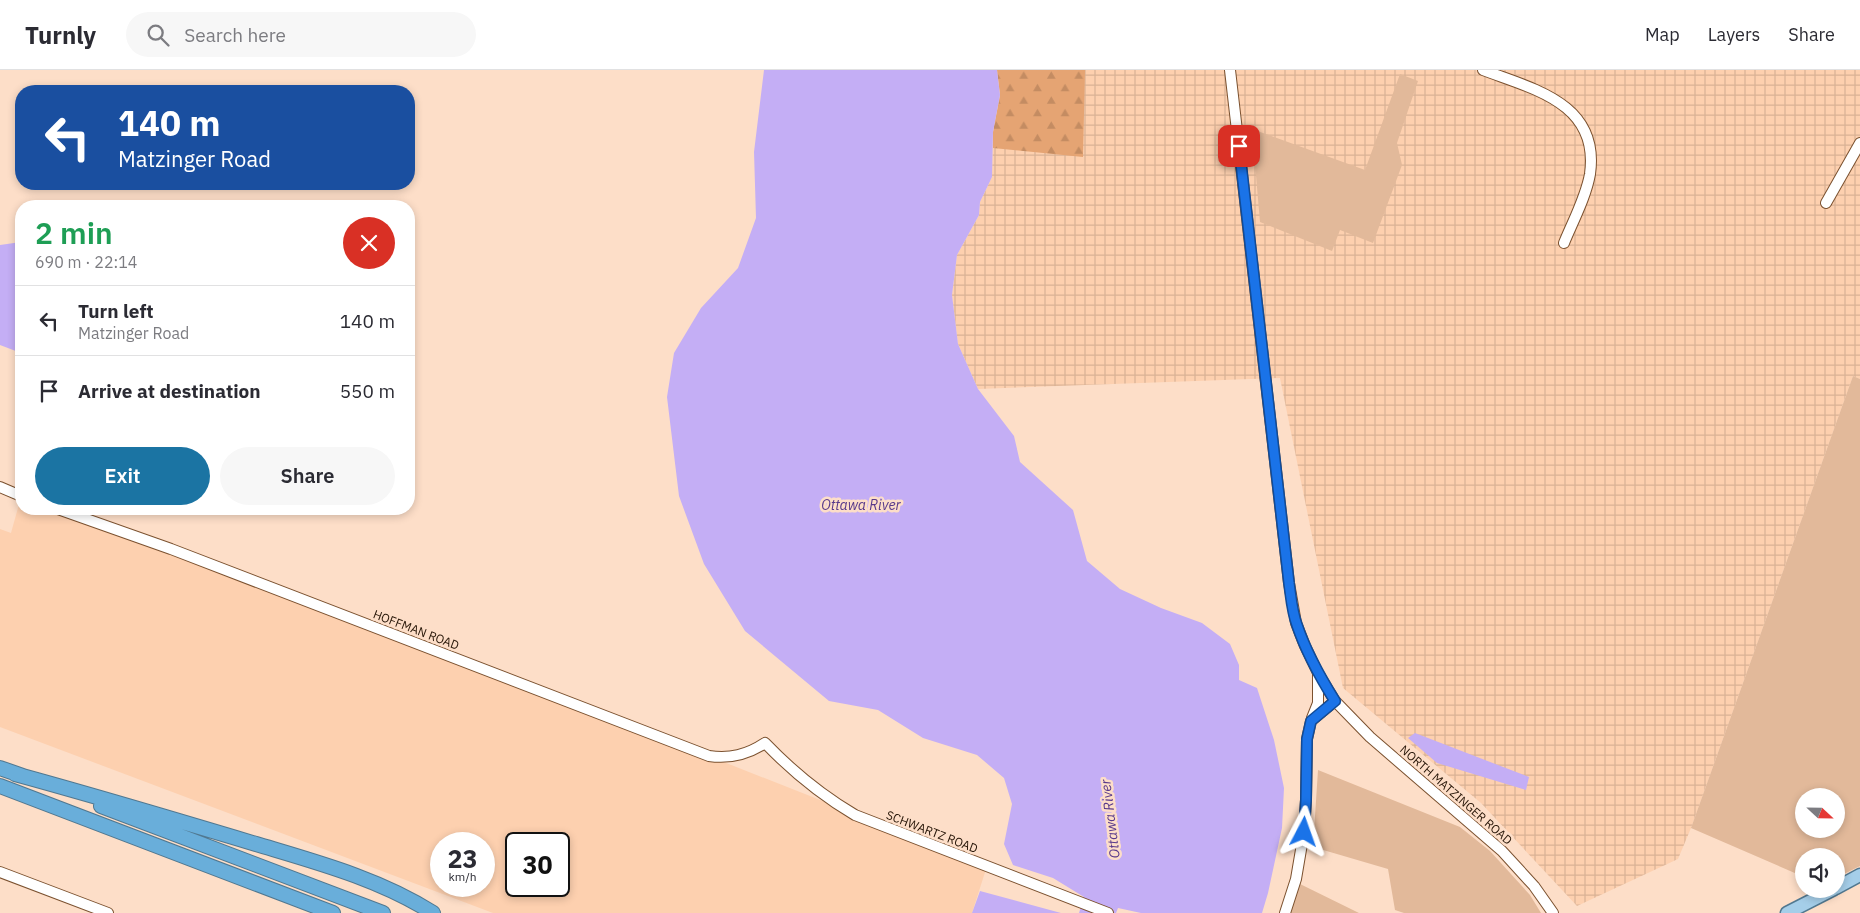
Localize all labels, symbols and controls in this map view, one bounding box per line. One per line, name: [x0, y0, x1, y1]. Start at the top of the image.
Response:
search box: [126, 12, 476, 57]
text: Turnly: [25, 19, 96, 51]
icon: search: [144, 21, 172, 49]
text: Search here: [184, 23, 286, 47]
text: Map: [1645, 23, 1680, 46]
text: Layers: [1708, 23, 1760, 46]
text: Share: [1788, 23, 1835, 46]
text: 140 m: [118, 100, 221, 146]
icon: left: [35, 105, 100, 170]
pin: [1218, 125, 1260, 167]
icon: arrive: [1225, 132, 1253, 160]
text: Matzinger Road: [118, 144, 271, 173]
text: 2 min: [35, 213, 113, 252]
button: close: [343, 217, 395, 269]
text: 690 m · 22:14: [35, 252, 137, 272]
text: Turn left: [78, 299, 154, 323]
icon: left: [35, 307, 63, 335]
text: 140 m: [340, 309, 395, 333]
text: Matzinger Road: [78, 323, 189, 343]
icon: arrive: [35, 377, 63, 405]
text: Arrive at destination: [78, 379, 261, 403]
text: 550 m: [340, 379, 395, 403]
button: Exit: [35, 447, 210, 505]
button: Share: [220, 447, 395, 505]
water label: Ottawa River: [821, 496, 902, 514]
street label: HOFFMAN ROAD: [371, 606, 461, 653]
street label: NORTH MATZINGER ROAD: [1397, 742, 1516, 847]
water label: Ottawa River: [1096, 778, 1124, 860]
north arrow: [1795, 788, 1845, 838]
map controls: [1795, 788, 1845, 898]
position arrow: [1277, 805, 1329, 857]
street label: SCHWARTZ ROAD: [884, 807, 980, 856]
speed limit sign: 30: [505, 832, 570, 897]
text: 23: [447, 842, 478, 875]
button: sound: [1795, 848, 1845, 898]
text: km/h: [448, 869, 477, 884]

